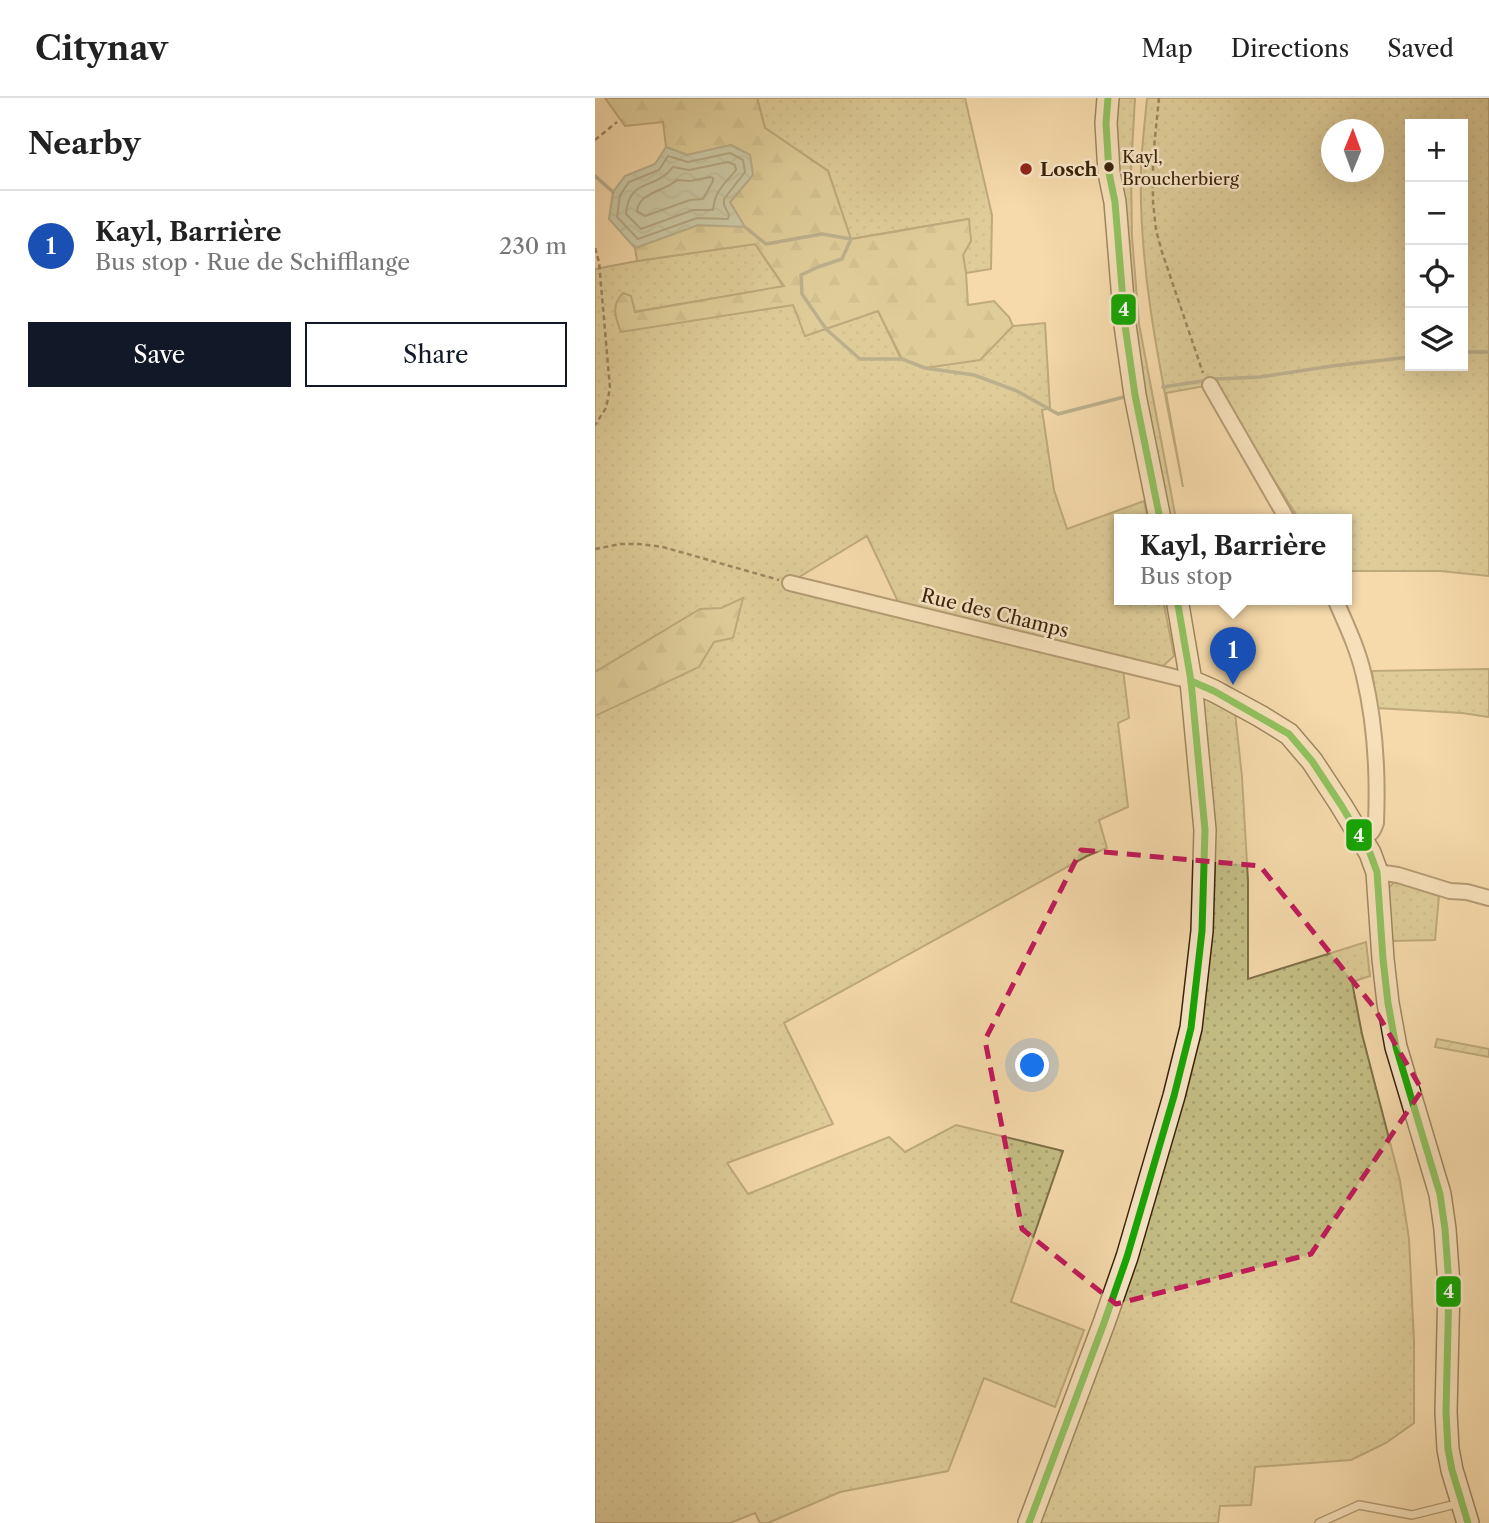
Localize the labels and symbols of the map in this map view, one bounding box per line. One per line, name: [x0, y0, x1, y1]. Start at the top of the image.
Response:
north arrow: [1321, 119, 1384, 182]
place label: Kayl, Broucherbierg: [1122, 147, 1240, 189]
place label: Losch: [1040, 158, 1098, 181]
marker: Kayl, Broucherbierg: [1102, 160, 1116, 174]
marker: Losch: [1018, 161, 1034, 177]
line badge: 4: [1110, 293, 1137, 326]
text: 4: [1118, 298, 1130, 321]
street label: Rue des Champs: [919, 584, 1071, 642]
pin: 1: [1210, 627, 1256, 685]
line badge: 4: [1345, 818, 1373, 852]
text: 4: [1353, 824, 1365, 847]
your location: [1015, 1048, 1049, 1082]
line badge: 4: [1435, 1275, 1462, 1308]
text: 4: [1443, 1280, 1455, 1303]

